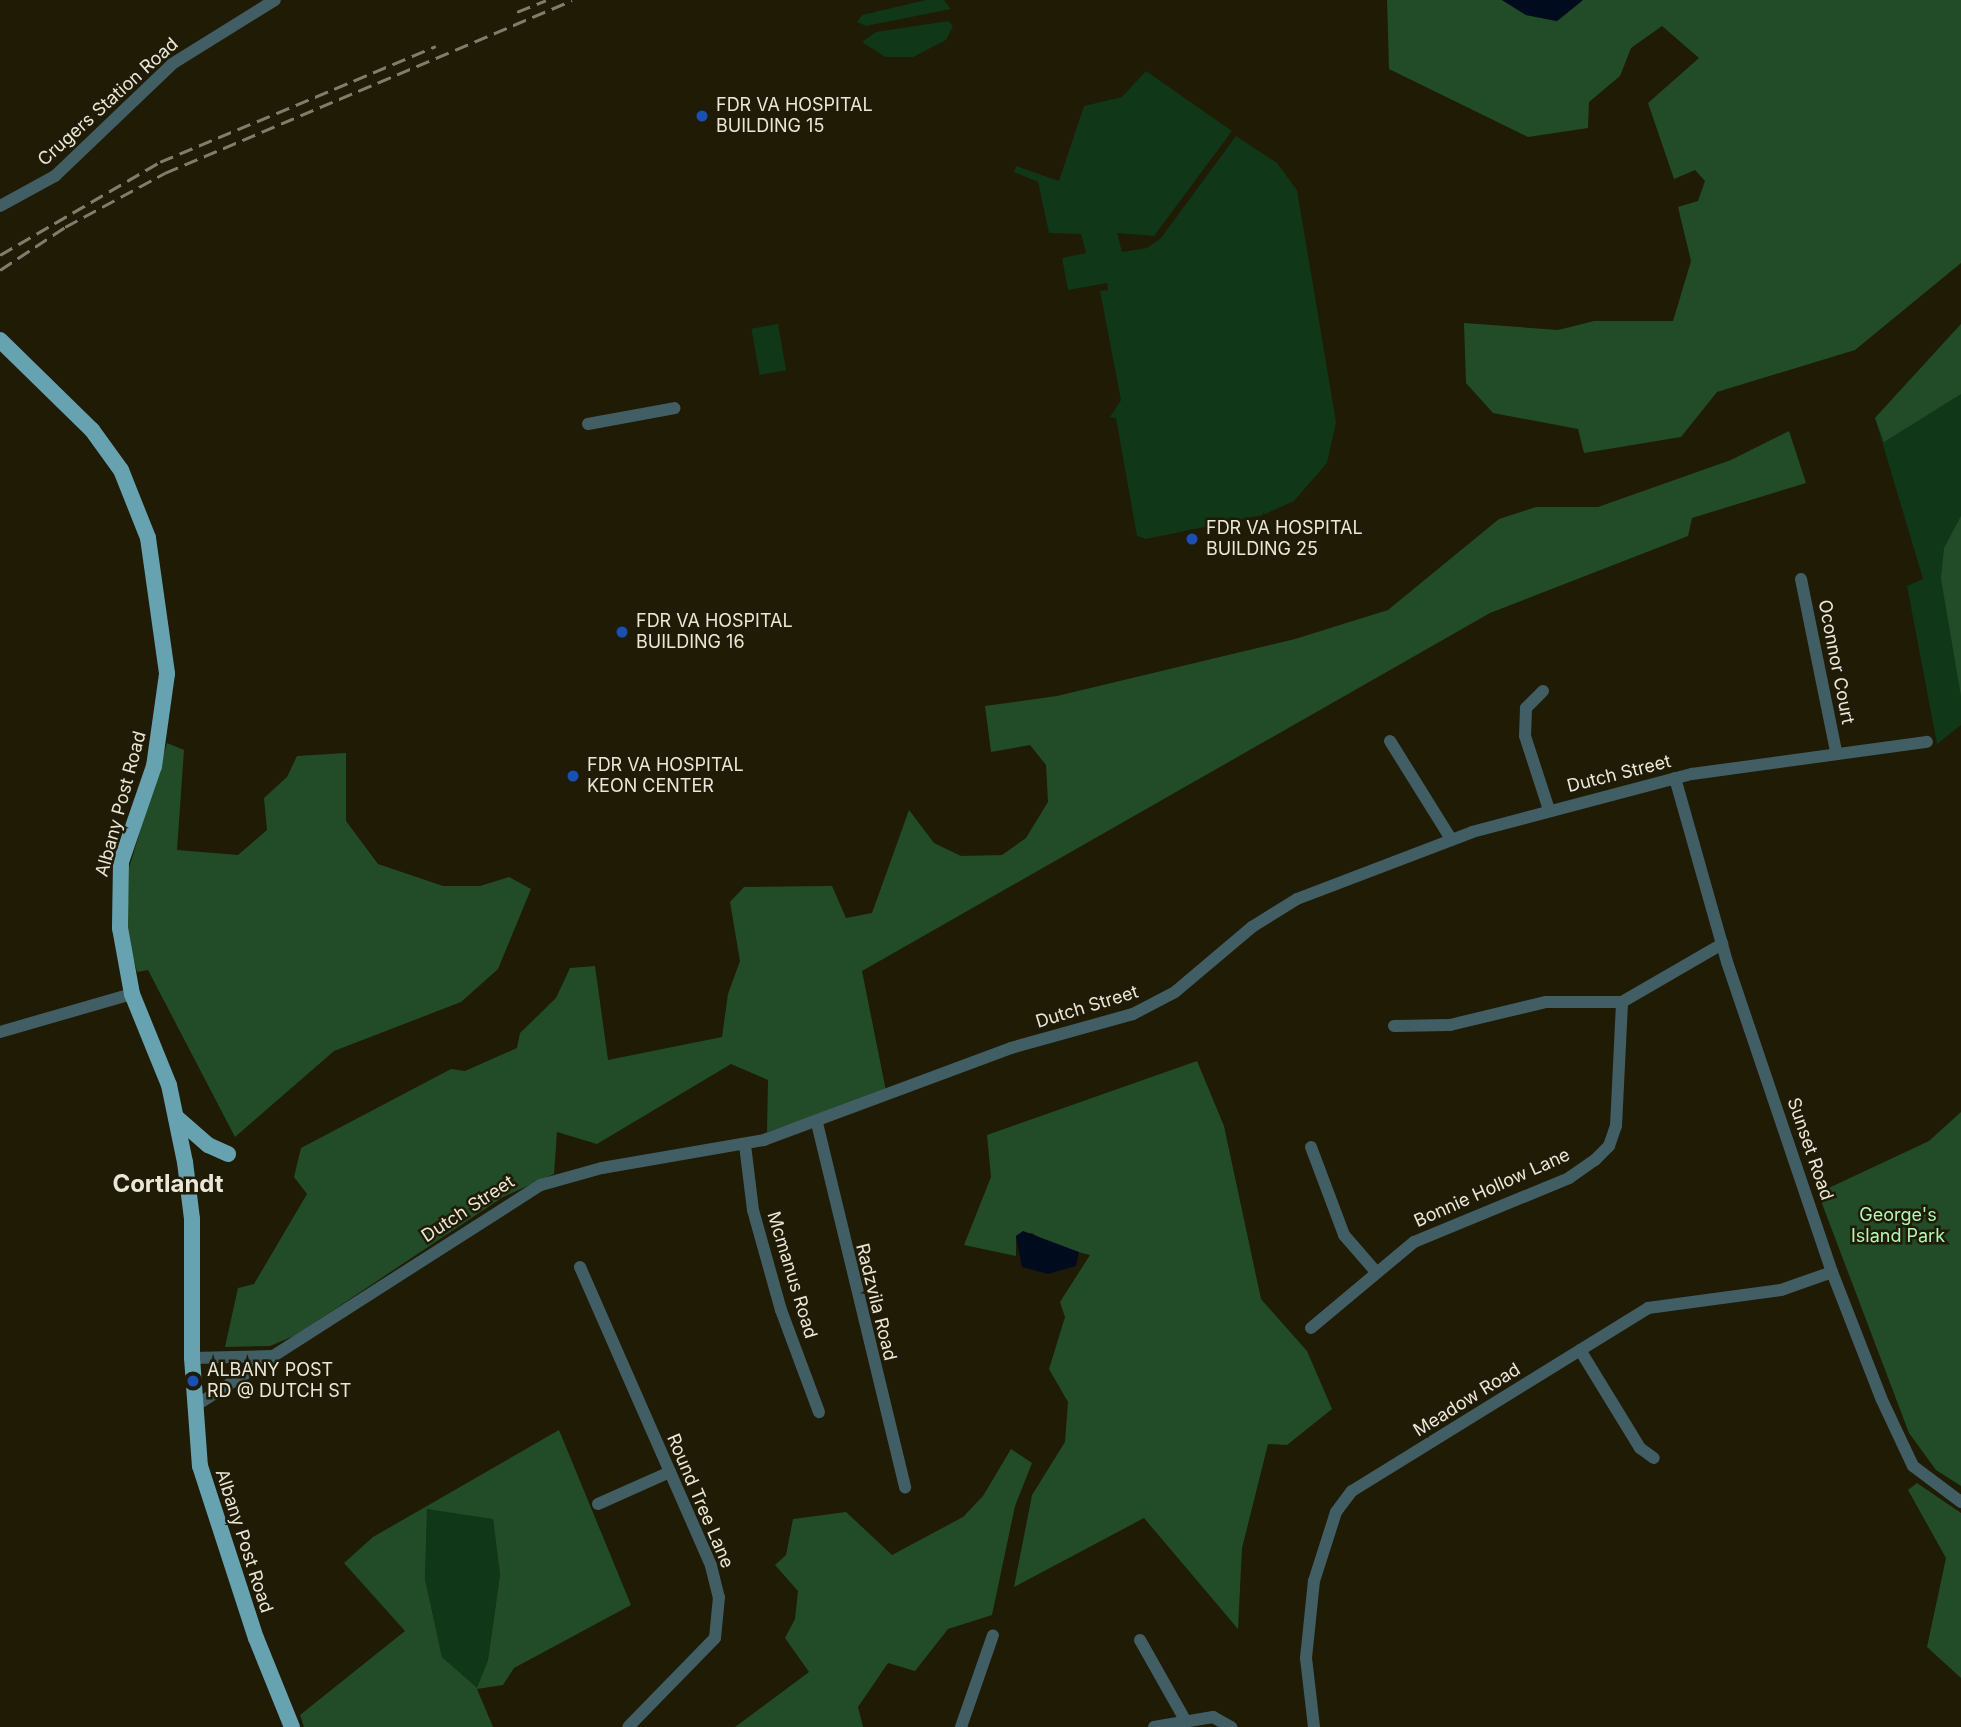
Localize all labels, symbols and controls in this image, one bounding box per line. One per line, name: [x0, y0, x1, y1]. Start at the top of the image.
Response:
street label: Crugers Station Road: [33, 33, 183, 171]
place label: FDR VA HOSPITAL BUILDING 15: [716, 95, 873, 138]
marker: FDR VA HOSPITAL BUILDING 15: [694, 108, 710, 124]
place label: FDR VA HOSPITAL BUILDING 25: [1206, 518, 1363, 560]
marker: FDR VA HOSPITAL BUILDING 25: [1184, 531, 1200, 547]
street label: Oconnor Court: [1813, 598, 1859, 726]
place label: FDR VA HOSPITAL BUILDING 16: [636, 611, 793, 654]
marker: FDR VA HOSPITAL BUILDING 16: [614, 624, 630, 640]
street label: Albany Post Road: [91, 729, 151, 879]
street label: Dutch Street: [1565, 751, 1673, 797]
place label: FDR VA HOSPITAL KEON CENTER: [587, 755, 744, 798]
marker: FDR VA HOSPITAL KEON CENTER: [565, 768, 581, 784]
street label: Dutch Street: [1033, 981, 1141, 1033]
street label: Sunset Road: [1782, 1095, 1838, 1203]
street label: Bonnie Hollow Lane: [1411, 1144, 1573, 1232]
district label: Cortlandt: [112, 1170, 224, 1198]
street label: Dutch Street: [418, 1171, 518, 1247]
park label: George's Island Park: [1851, 1205, 1945, 1248]
street label: Mcmanus Road: [762, 1209, 822, 1341]
street label: Radzvila Road: [851, 1241, 901, 1363]
street label: Meadow Road: [1410, 1359, 1524, 1441]
place label: ALBANY POST RD @ DUTCH ST: [207, 1360, 351, 1402]
marker: ALBANY POST RD @ DUTCH ST: [185, 1373, 201, 1389]
street label: Round Tree Lane: [662, 1430, 738, 1572]
street label: Albany Post Road: [211, 1466, 277, 1616]

